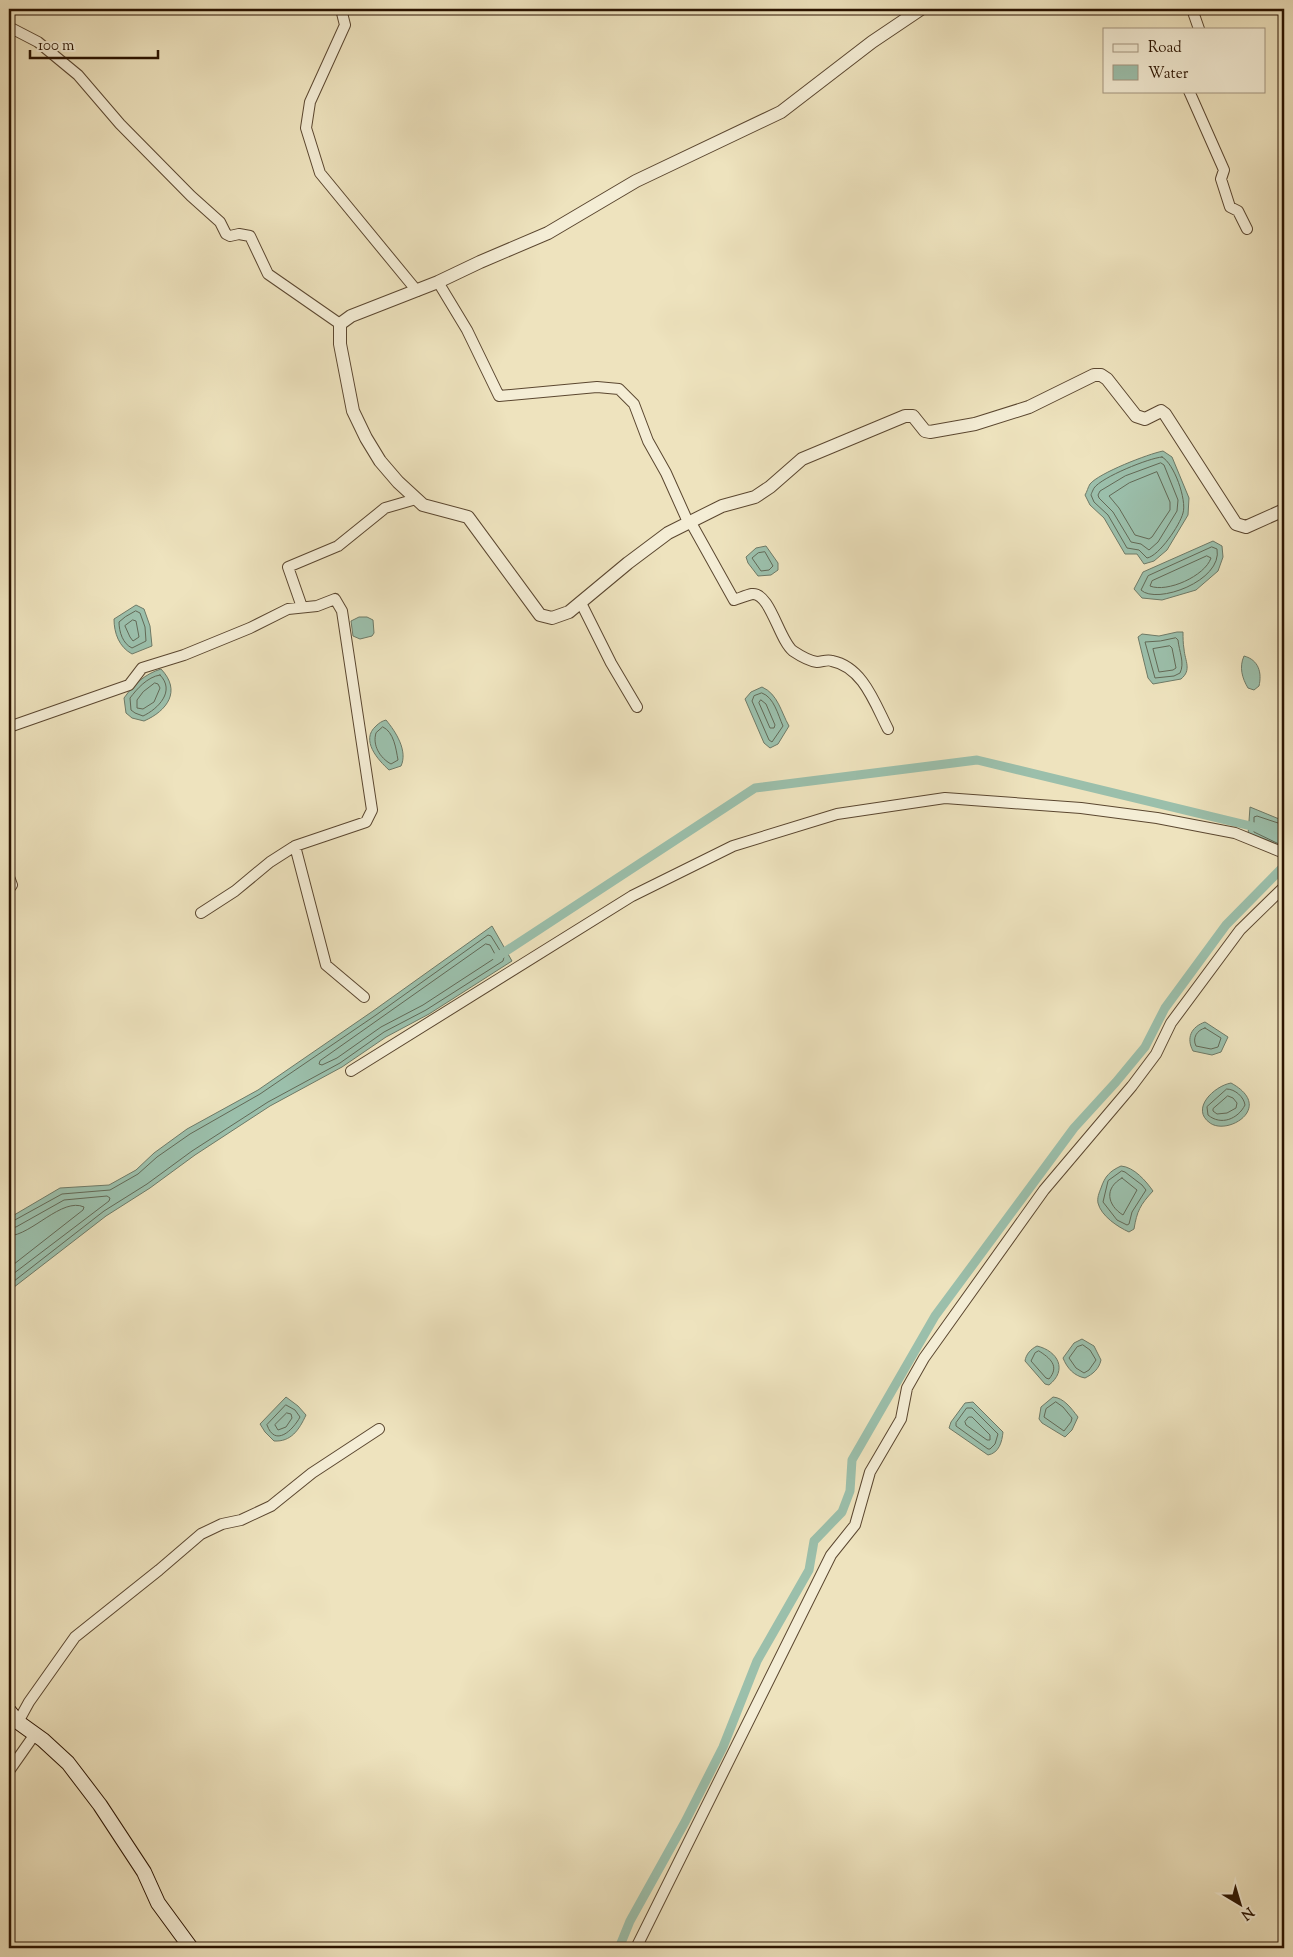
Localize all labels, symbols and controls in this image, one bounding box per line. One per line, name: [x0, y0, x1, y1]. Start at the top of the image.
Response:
scale bar: [30, 28, 158, 60]
legend: [1103, 28, 1266, 92]
text: 100 m: [38, 36, 75, 57]
text: Road: [1148, 38, 1182, 59]
text: Water: [1148, 64, 1189, 85]
north arrow: [1216, 1880, 1266, 1930]
text: N: [1236, 1901, 1257, 1924]

